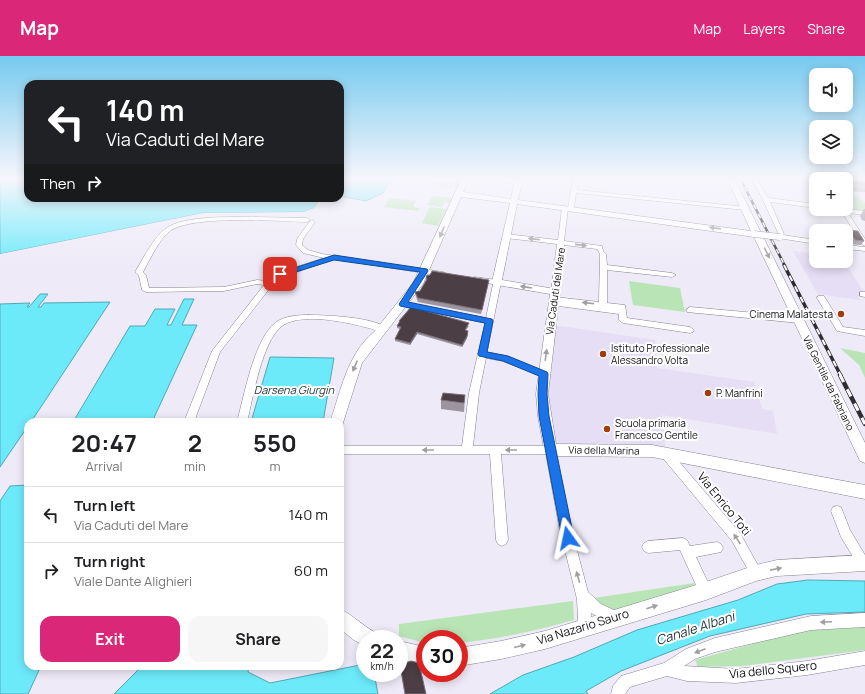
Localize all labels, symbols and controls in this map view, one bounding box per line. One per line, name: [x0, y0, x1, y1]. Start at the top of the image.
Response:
text: Map: [20, 15, 59, 41]
text: Map: [693, 19, 721, 38]
text: Layers: [743, 19, 785, 38]
text: Share: [807, 19, 845, 38]
map controls: [809, 68, 853, 268]
button: sound: [809, 68, 853, 112]
text: 140 m: [106, 91, 185, 129]
icon: left: [40, 96, 92, 148]
button: layers: [809, 120, 853, 164]
text: Via Caduti del Mare: [106, 127, 265, 151]
icon: right: [83, 172, 105, 194]
button: +: [809, 172, 853, 216]
text: Then: [40, 173, 75, 194]
button: −: [809, 224, 853, 268]
one-way arrow: [709, 225, 722, 231]
one-way arrow: [439, 227, 445, 238]
one-way arrow: [528, 236, 540, 243]
one-way arrow: [575, 242, 587, 248]
street label: Via Caduti del Mare: [542, 246, 568, 336]
one-way arrow: [764, 248, 770, 259]
pin: [263, 257, 297, 291]
icon: arrive: [269, 263, 291, 285]
one-way arrow: [520, 284, 532, 290]
one-way arrow: [582, 300, 594, 306]
place label: Cinema Malatesta: [750, 307, 833, 321]
marker: Cinema Malatesta: [836, 309, 846, 319]
street label: Via Gentile da Fabriano: [800, 333, 858, 433]
place label: Istituto Professionale Alessandro Volta: [611, 341, 710, 367]
one-way arrow: [543, 349, 549, 361]
marker: Istituto Professionale Alessandro Volta: [598, 349, 608, 359]
one-way arrow: [352, 360, 358, 371]
water label: Darsena Giurgin: [254, 382, 335, 397]
place label: P. Manfrini: [716, 386, 763, 400]
marker: P. Manfrini: [703, 388, 713, 398]
place label: Scuola primaria Francesco Gentile: [615, 416, 698, 442]
marker: Scuola primaria Francesco Gentile: [602, 424, 612, 434]
text: 20:47: [71, 426, 137, 459]
text: 2: [188, 426, 202, 459]
text: 550: [253, 426, 297, 459]
street label: Via della Marina: [568, 442, 640, 458]
one-way arrow: [421, 447, 434, 453]
one-way arrow: [504, 447, 517, 453]
text: Arrival: [85, 457, 123, 475]
text: min: [184, 457, 206, 475]
text: m: [269, 457, 280, 475]
street label: Via Enrico Toti: [694, 468, 755, 539]
text: Turn left: [74, 495, 136, 516]
icon: left: [40, 504, 62, 526]
text: 140 m: [288, 504, 328, 525]
text: Via Caduti del Mare: [74, 516, 188, 534]
position arrow: [547, 517, 589, 559]
one-way arrow: [733, 534, 741, 545]
text: Turn right: [74, 551, 145, 572]
icon: right: [40, 560, 62, 582]
text: 60 m: [294, 560, 328, 581]
one-way arrow: [770, 565, 782, 571]
one-way arrow: [575, 571, 581, 583]
text: Viale Dante Alighieri: [74, 572, 192, 590]
street label: Via Nazario Sauro: [535, 604, 631, 649]
one-way arrow: [646, 604, 658, 610]
water label: Canale Albani: [653, 606, 738, 649]
button: Exit: [40, 616, 180, 662]
button: Share: [188, 616, 328, 662]
one-way arrow: [819, 619, 832, 625]
speed limit sign: 30: [416, 630, 468, 682]
text: 22: [370, 637, 394, 664]
one-way arrow: [514, 643, 526, 649]
one-way arrow: [693, 648, 705, 654]
street label: Via dello Squero: [728, 656, 818, 683]
text: km/h: [370, 659, 394, 673]

